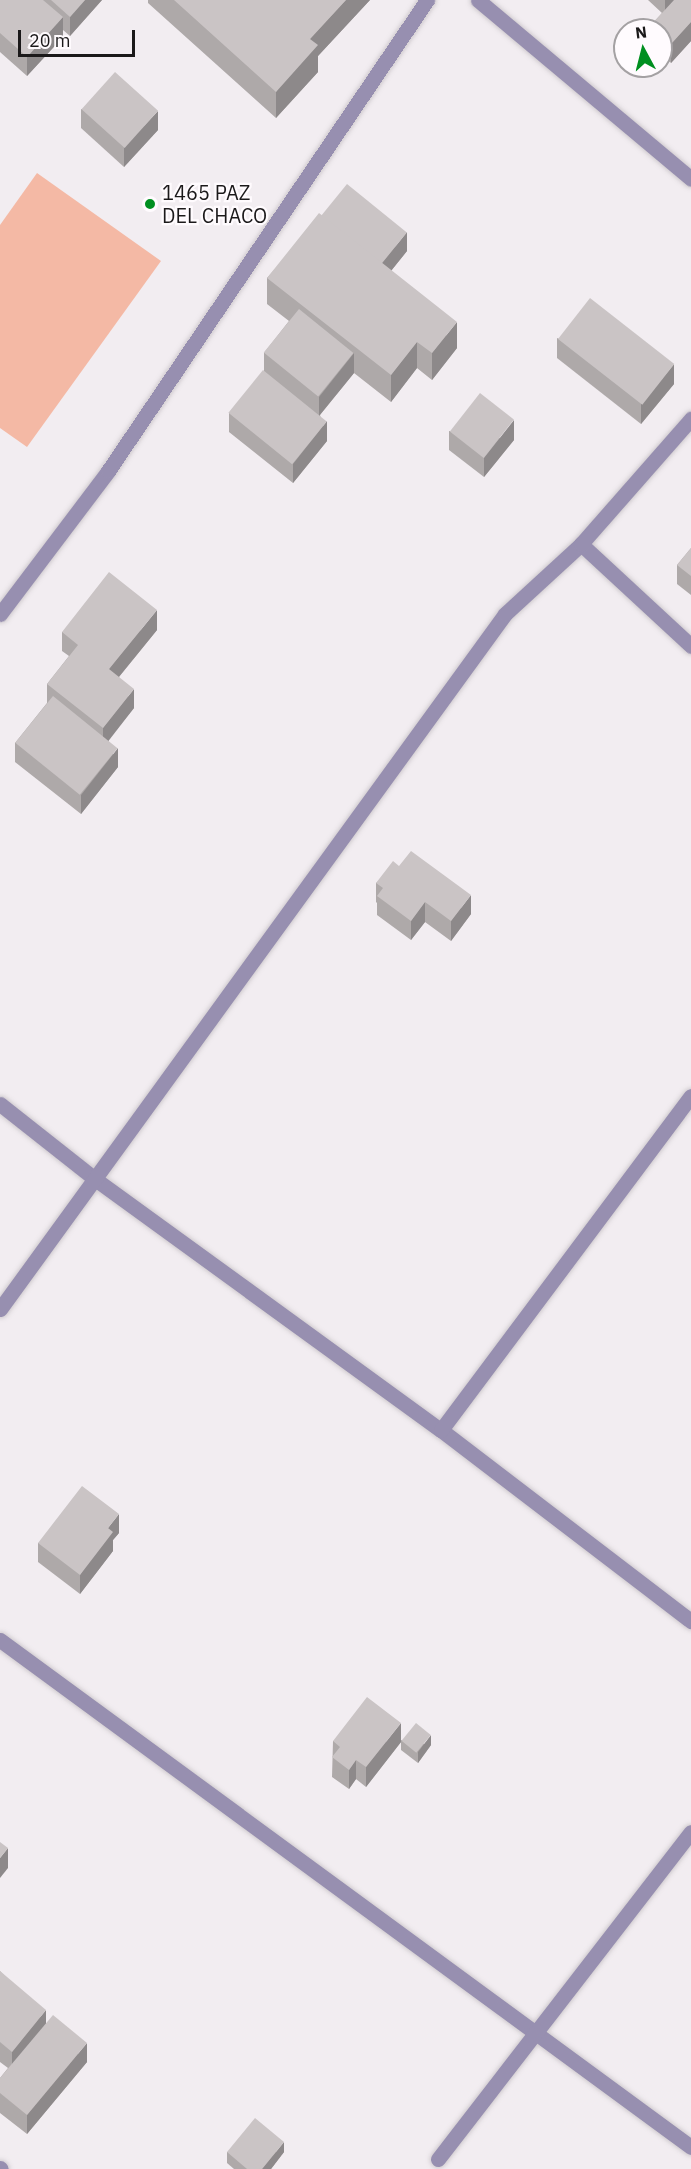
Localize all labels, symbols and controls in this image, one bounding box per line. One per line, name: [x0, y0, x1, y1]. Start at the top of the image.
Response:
scale bar: [21, 18, 138, 56]
north arrow: [613, 18, 673, 78]
text: N: [634, 21, 648, 43]
text: 20 m: [29, 29, 71, 52]
place label: 1465 PAZ DEL CHACO: [162, 180, 267, 227]
marker: 1465 PAZ DEL CHACO: [143, 197, 157, 211]

